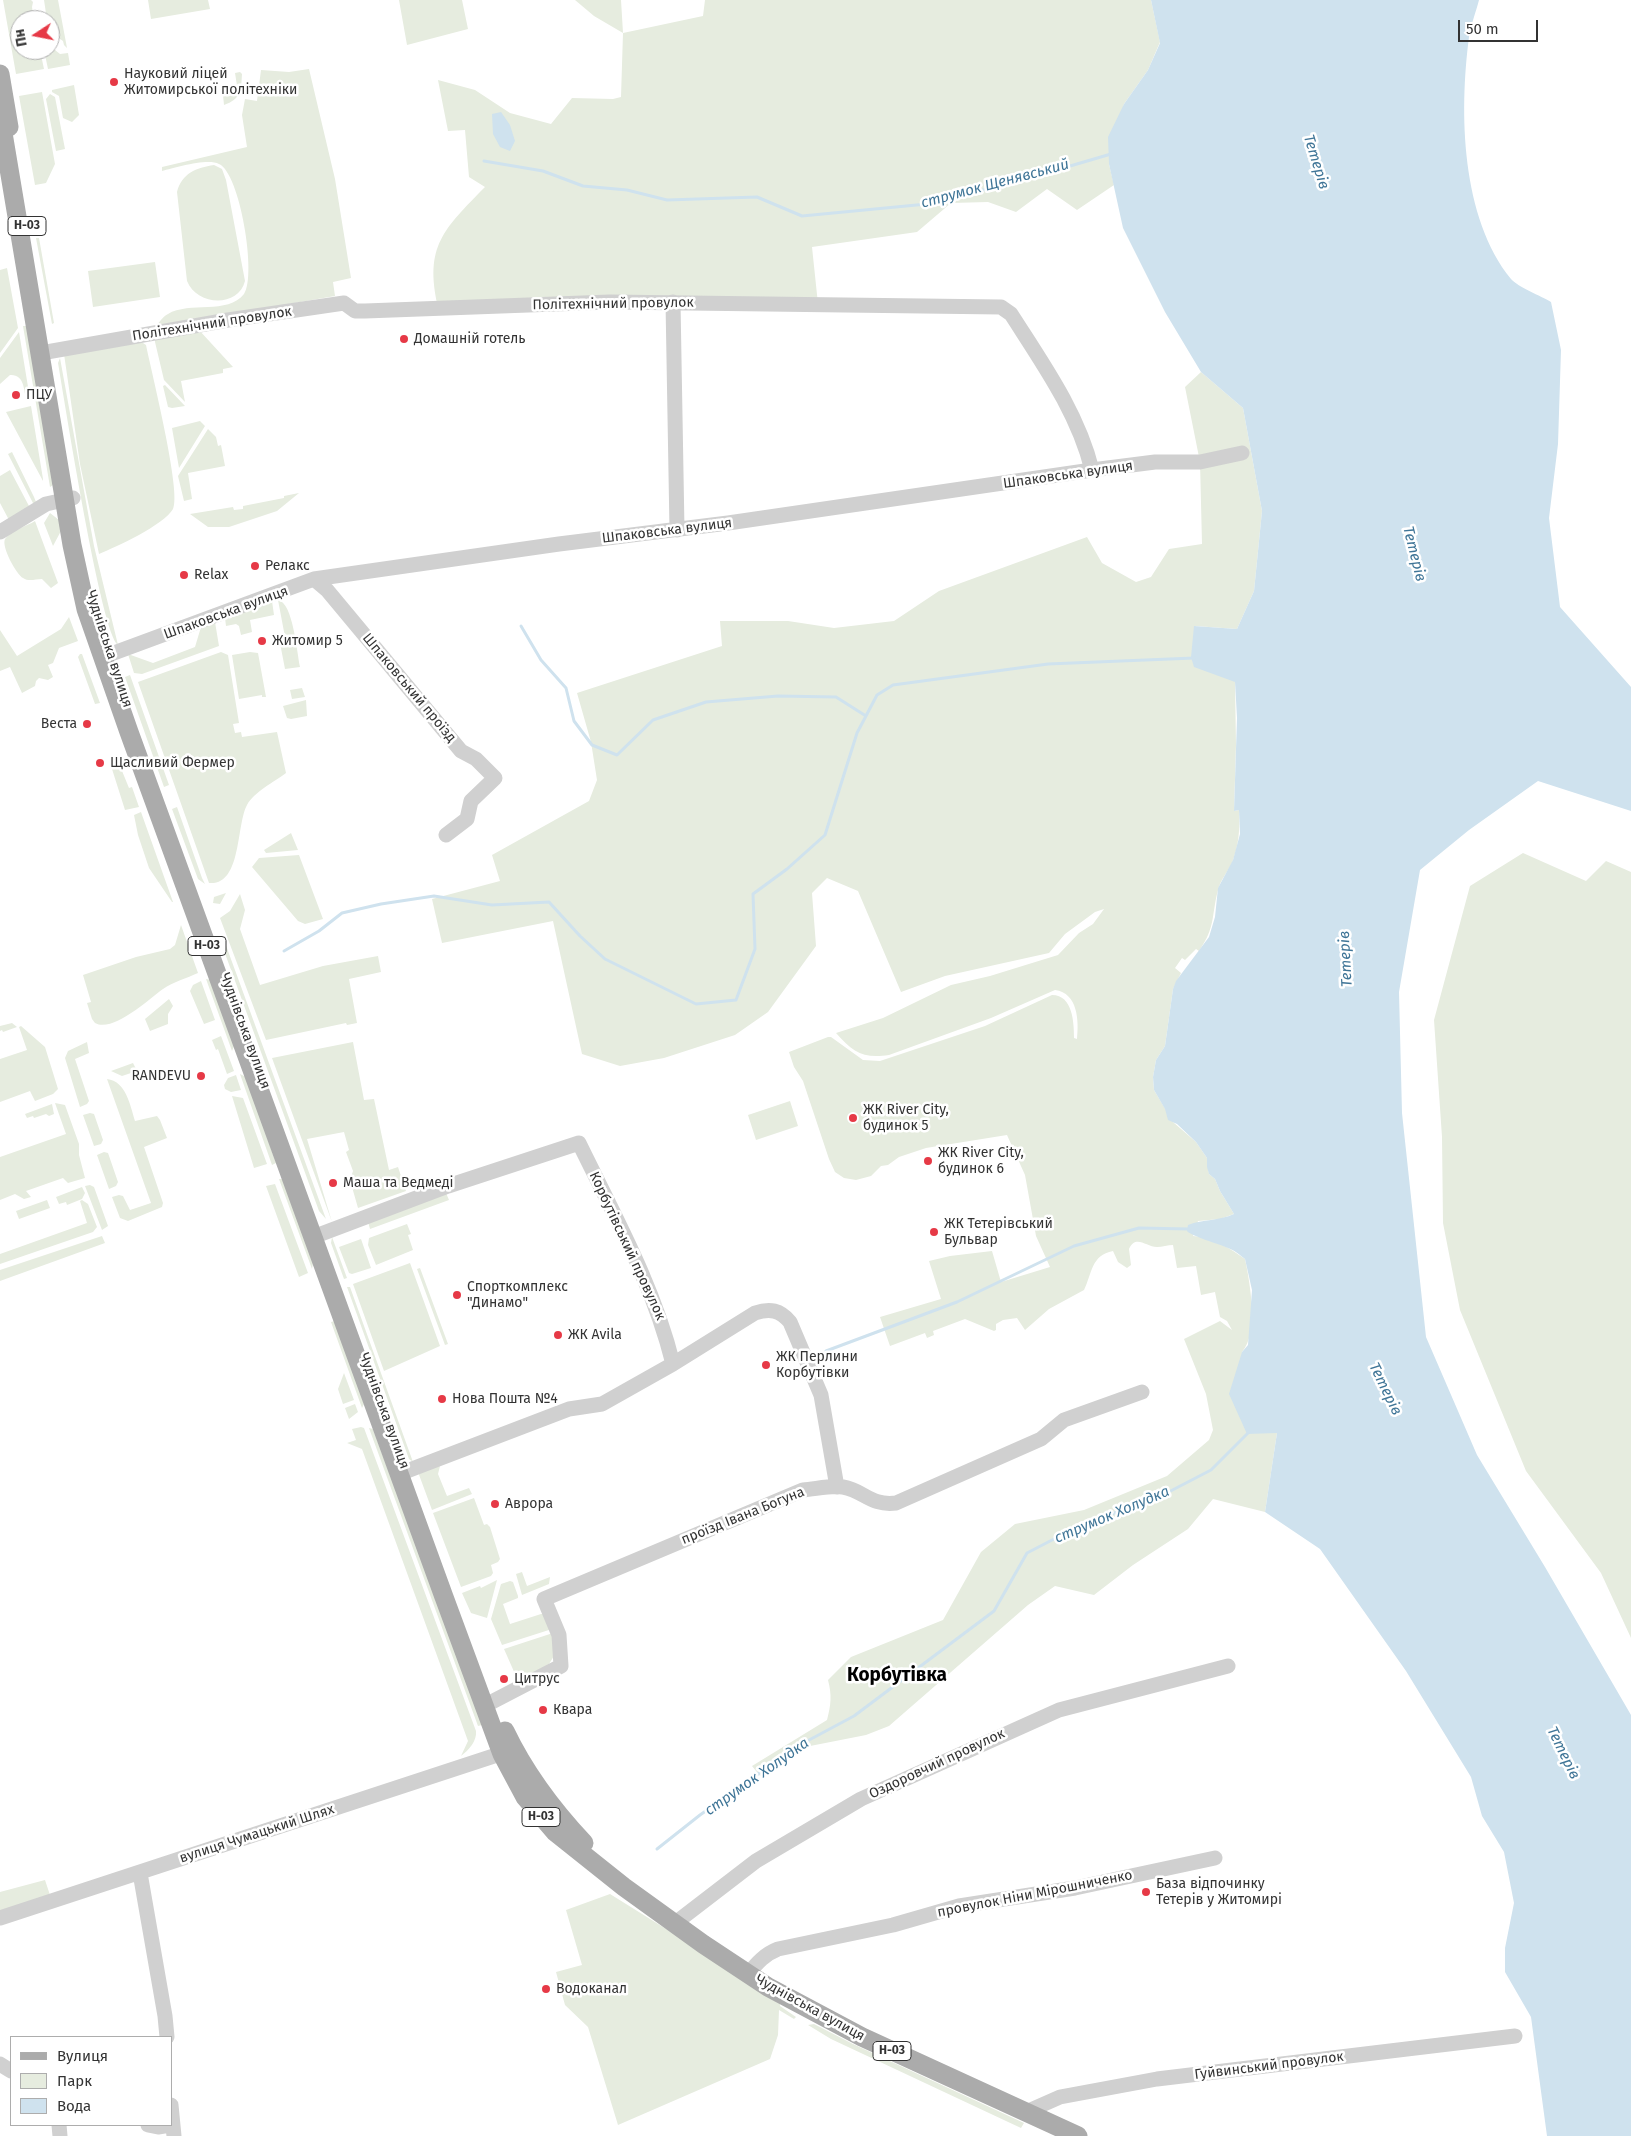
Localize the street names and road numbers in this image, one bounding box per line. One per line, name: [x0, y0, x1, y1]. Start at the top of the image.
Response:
road number: Н-03: [8, 217, 46, 236]
street label: Політехнічний провулок: [532, 294, 694, 314]
street label: Політехнічний провулок: [131, 303, 293, 345]
street label: Шпаковська вулиця: [1002, 458, 1134, 492]
street label: Шпаковська вулиця: [601, 515, 733, 547]
street label: Шпаковська вулиця: [162, 583, 290, 643]
street label: Чуднівська вулиця: [82, 588, 136, 710]
street label: Шпаковський проїзд: [359, 630, 459, 746]
road number: Н-03: [188, 936, 226, 956]
street label: Чуднівська вулиця: [216, 971, 274, 1091]
street label: Корбутівський провулок: [585, 1169, 669, 1323]
street label: Чуднівська вулиця: [355, 1351, 413, 1471]
street label: проїзд Івана Богуна: [679, 1484, 807, 1548]
street label: Оздоровчий провулок: [867, 1725, 1007, 1803]
street label: вулиця Чумацький Шлях: [178, 1801, 336, 1867]
road number: Н-03: [522, 1808, 560, 1826]
street label: провулок Ніни Мірошниченко: [936, 1867, 1134, 1921]
street label: Чуднівська вулиця: [752, 1971, 868, 2045]
road number: Н-03: [873, 2042, 911, 2060]
street label: Гуйвинський провулок: [1193, 2049, 1345, 2083]

